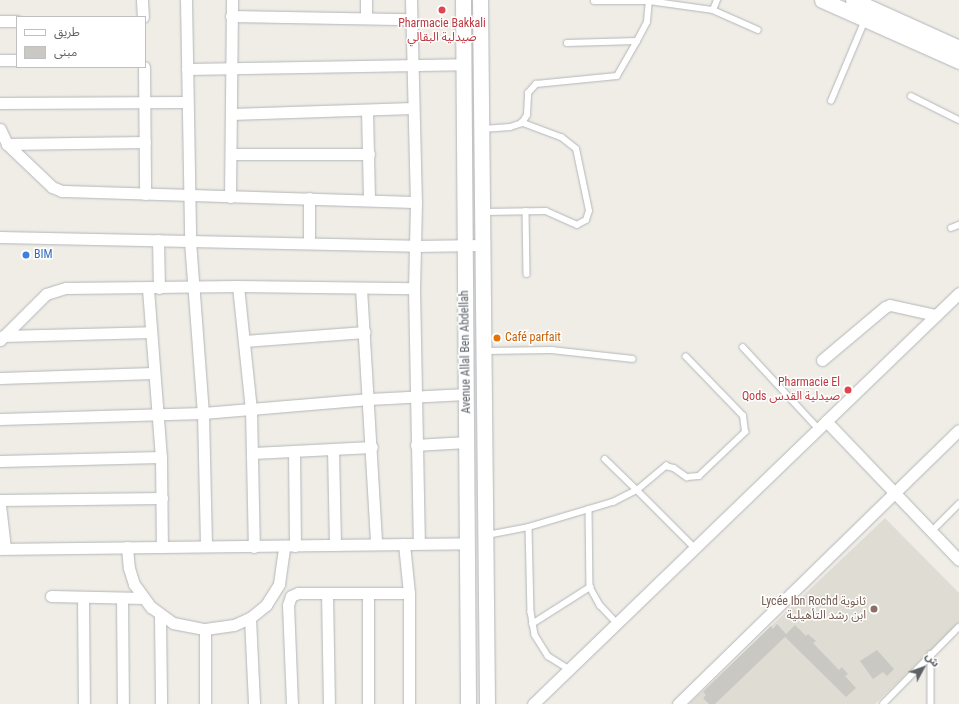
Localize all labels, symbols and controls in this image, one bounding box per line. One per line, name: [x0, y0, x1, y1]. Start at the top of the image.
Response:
marker: Pharmacie Bakkali صيدلية البقالي: [437, 5, 447, 15]
legend: [16, 16, 146, 68]
place label: Pharmacie Bakkali صيدلية البقالي: [398, 17, 486, 45]
text: طريق: [54, 25, 80, 39]
text: مبنى: [54, 45, 77, 59]
place label: BIM: [34, 248, 53, 262]
marker: BIM: [21, 250, 31, 260]
street label: Avenue Allal Ben Abdellah: [458, 290, 474, 414]
place label: Café parfait: [505, 331, 561, 345]
marker: Café parfait: [492, 333, 502, 343]
place label: Pharmacie El Qods صيدلية القدس: [742, 376, 840, 404]
marker: Pharmacie El Qods صيدلية القدس: [843, 385, 853, 395]
place label: Lycée Ibn Rochd ثانوية ابن رشد التأهيلية: [761, 595, 866, 623]
marker: Lycée Ibn Rochd ثانوية ابن رشد التأهيلية: [869, 604, 879, 614]
north arrow: [903, 648, 943, 688]
text: ش: [923, 650, 942, 670]

